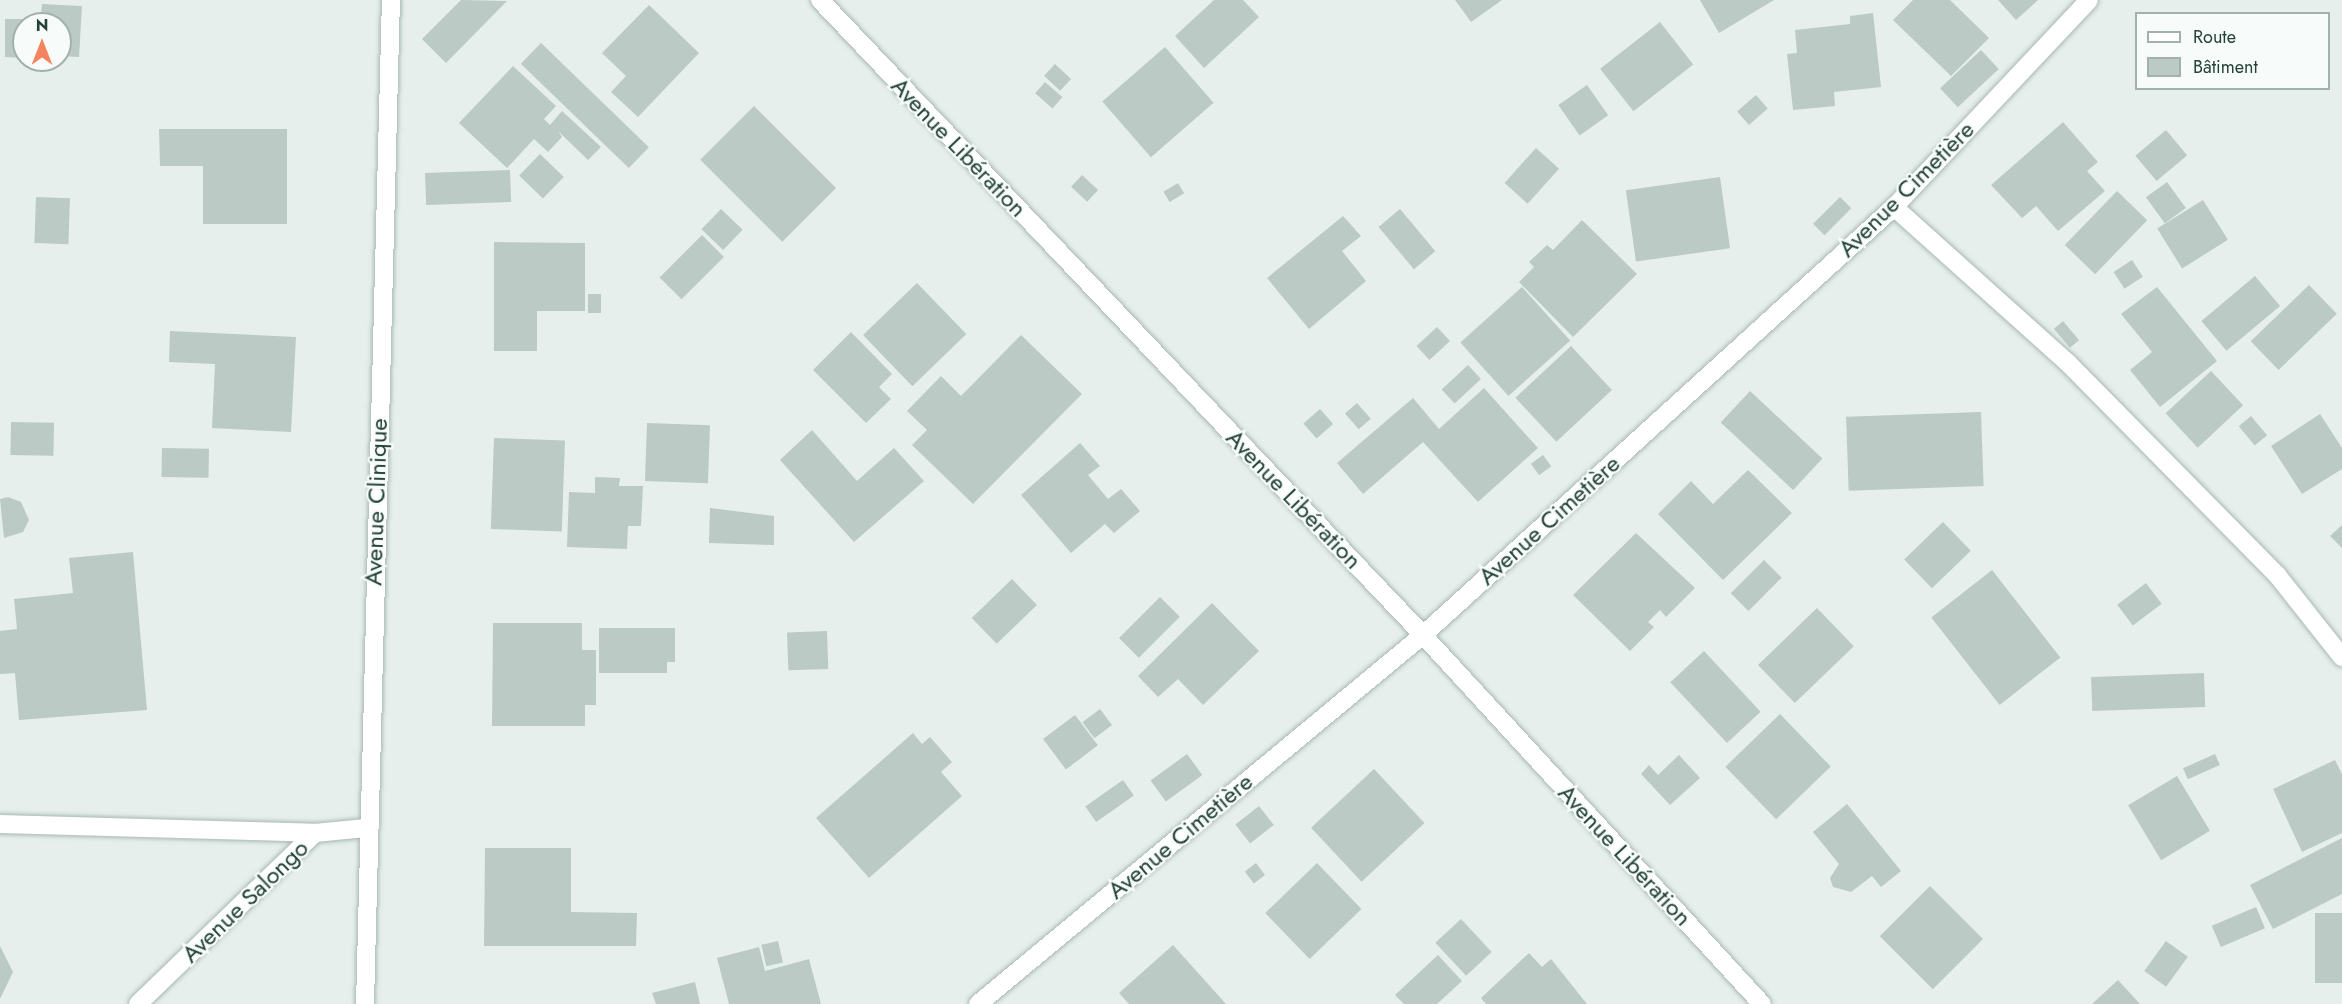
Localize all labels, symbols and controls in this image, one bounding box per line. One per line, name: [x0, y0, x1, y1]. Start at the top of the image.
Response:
north arrow: [12, 12, 72, 72]
legend: [2135, 12, 2330, 90]
text: N: [36, 14, 48, 37]
text: Route: [2193, 24, 2236, 50]
text: Bâtiment: [2193, 54, 2258, 80]
street label: Avenue Libération: [885, 71, 1033, 223]
street label: Avenue Cimetière: [1832, 115, 1980, 263]
street label: Avenue Clinique: [359, 418, 393, 586]
street label: Avenue Libération: [1220, 423, 1368, 575]
street label: Avenue Cimetière: [1472, 449, 1626, 591]
street label: Avenue Cimetière: [1102, 767, 1258, 905]
street label: Avenue Libération: [1552, 778, 1698, 932]
street label: Avenue Salongo: [176, 833, 314, 969]

